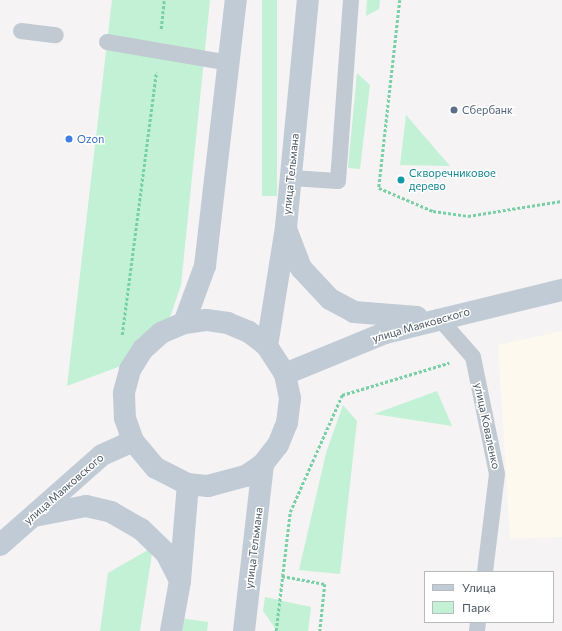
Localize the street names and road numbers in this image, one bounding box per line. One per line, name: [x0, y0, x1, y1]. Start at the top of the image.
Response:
street label: улица Тельмана: [280, 133, 302, 215]
street label: улица Маяковского: [371, 305, 471, 345]
street label: улица Коваленко: [471, 382, 503, 470]
street label: улица Маяковского: [22, 451, 106, 527]
street label: улица Тельмана: [242, 507, 266, 589]

